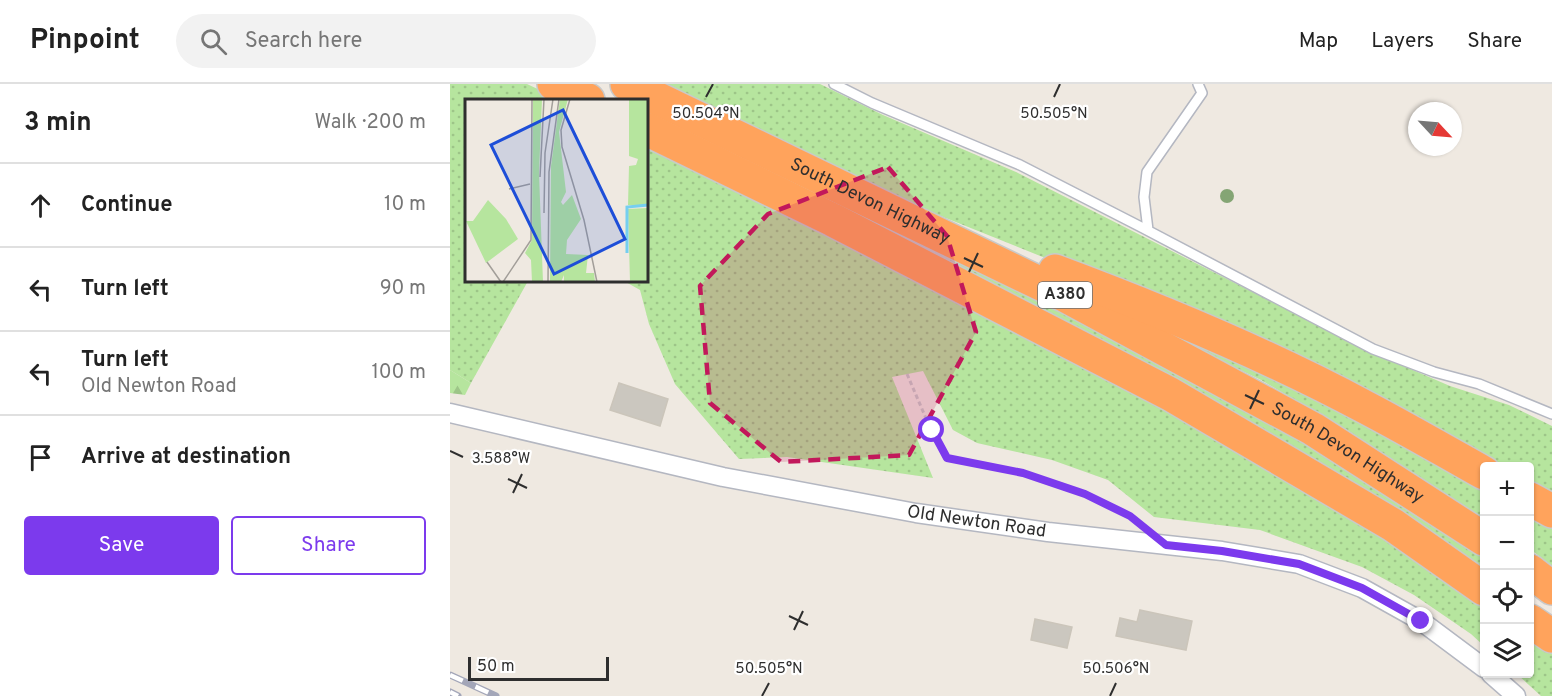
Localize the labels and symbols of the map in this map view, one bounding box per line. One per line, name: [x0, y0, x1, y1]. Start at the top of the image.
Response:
inset map: [465, 99, 648, 282]
north arrow: [1408, 102, 1462, 156]
text: 50.504°N: [672, 105, 740, 124]
text: 50.505°N: [1020, 105, 1088, 124]
street label: South Devon Highway: [786, 153, 954, 250]
road number: A380: [1038, 282, 1092, 308]
street label: South Devon Highway: [1267, 397, 1428, 509]
route start: [918, 416, 944, 442]
text: 3.588°W: [472, 450, 530, 469]
street label: Old Newton Road: [905, 500, 1048, 543]
route end: [1407, 607, 1433, 633]
scale bar: [468, 654, 609, 682]
text: 50.505°N: [735, 660, 803, 679]
text: 50.506°N: [1083, 660, 1149, 679]

